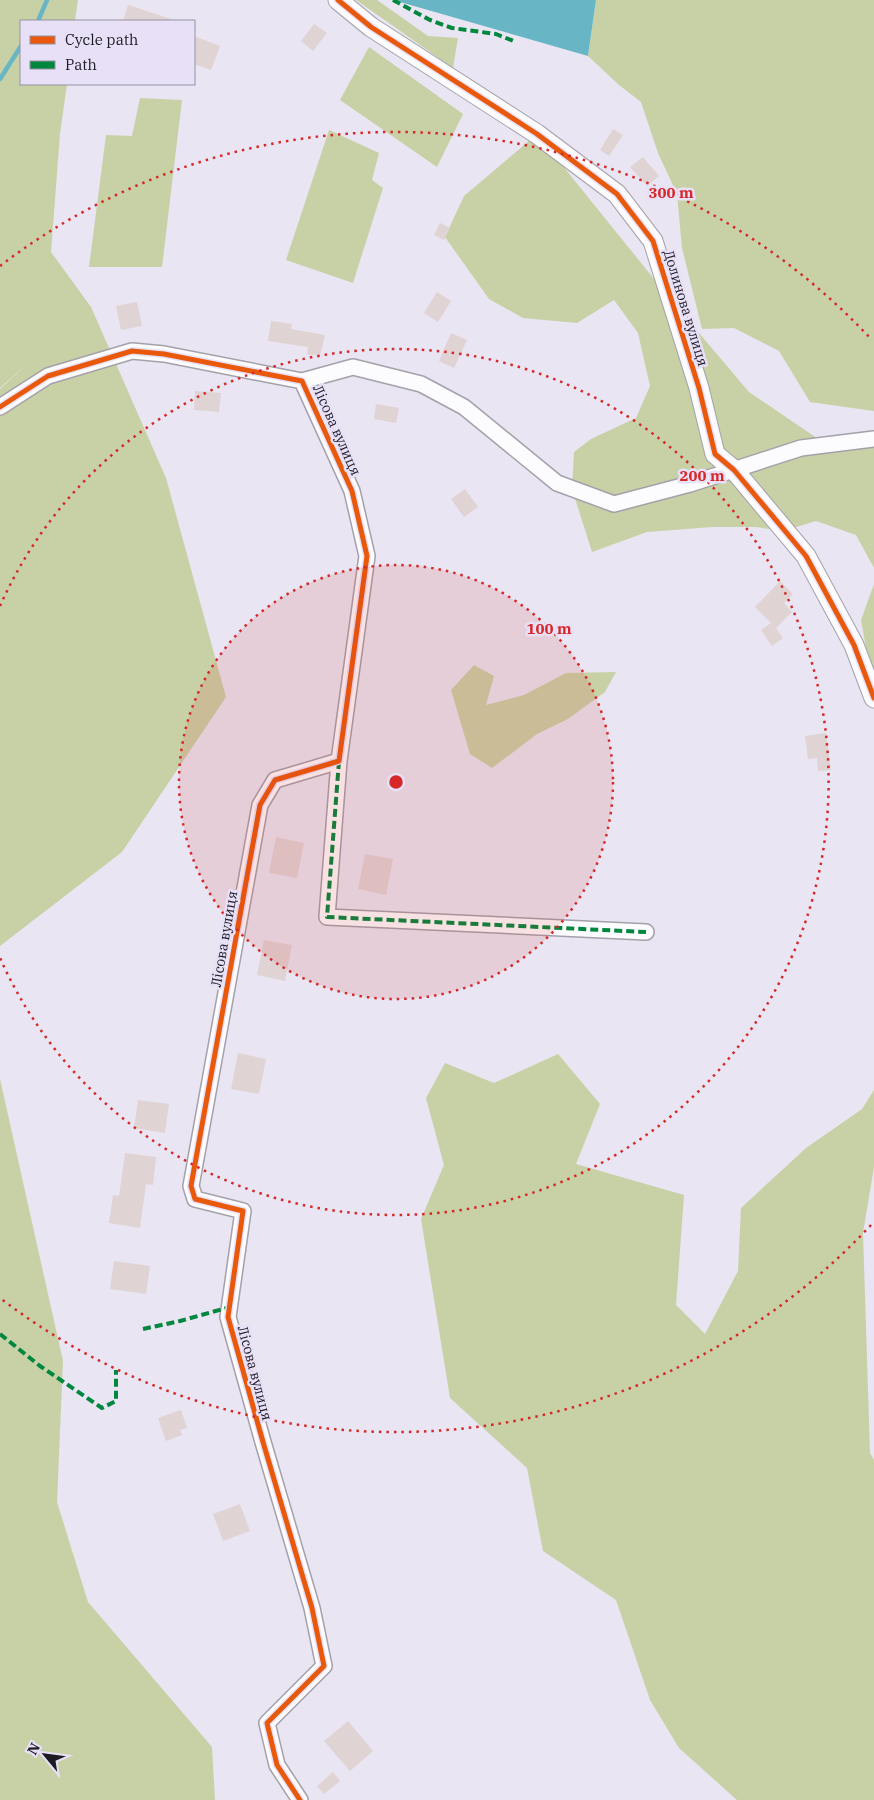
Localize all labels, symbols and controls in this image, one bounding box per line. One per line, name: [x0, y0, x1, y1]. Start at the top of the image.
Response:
legend: [20, 20, 195, 85]
text: Cycle path: [65, 30, 138, 49]
text: Path: [65, 55, 97, 74]
text: 300 m: [648, 183, 694, 202]
street label: Долинова вулиця: [660, 248, 712, 368]
street label: Лісова вулиця: [309, 382, 365, 478]
text: 200 m: [679, 466, 725, 485]
text: 100 m: [526, 619, 572, 638]
centre of rings: [387, 773, 405, 791]
street label: Лісова вулиця: [207, 889, 241, 989]
street label: Лісова вулиця: [234, 1324, 276, 1422]
north arrow: [20, 1730, 70, 1780]
text: N: [23, 1739, 44, 1758]

